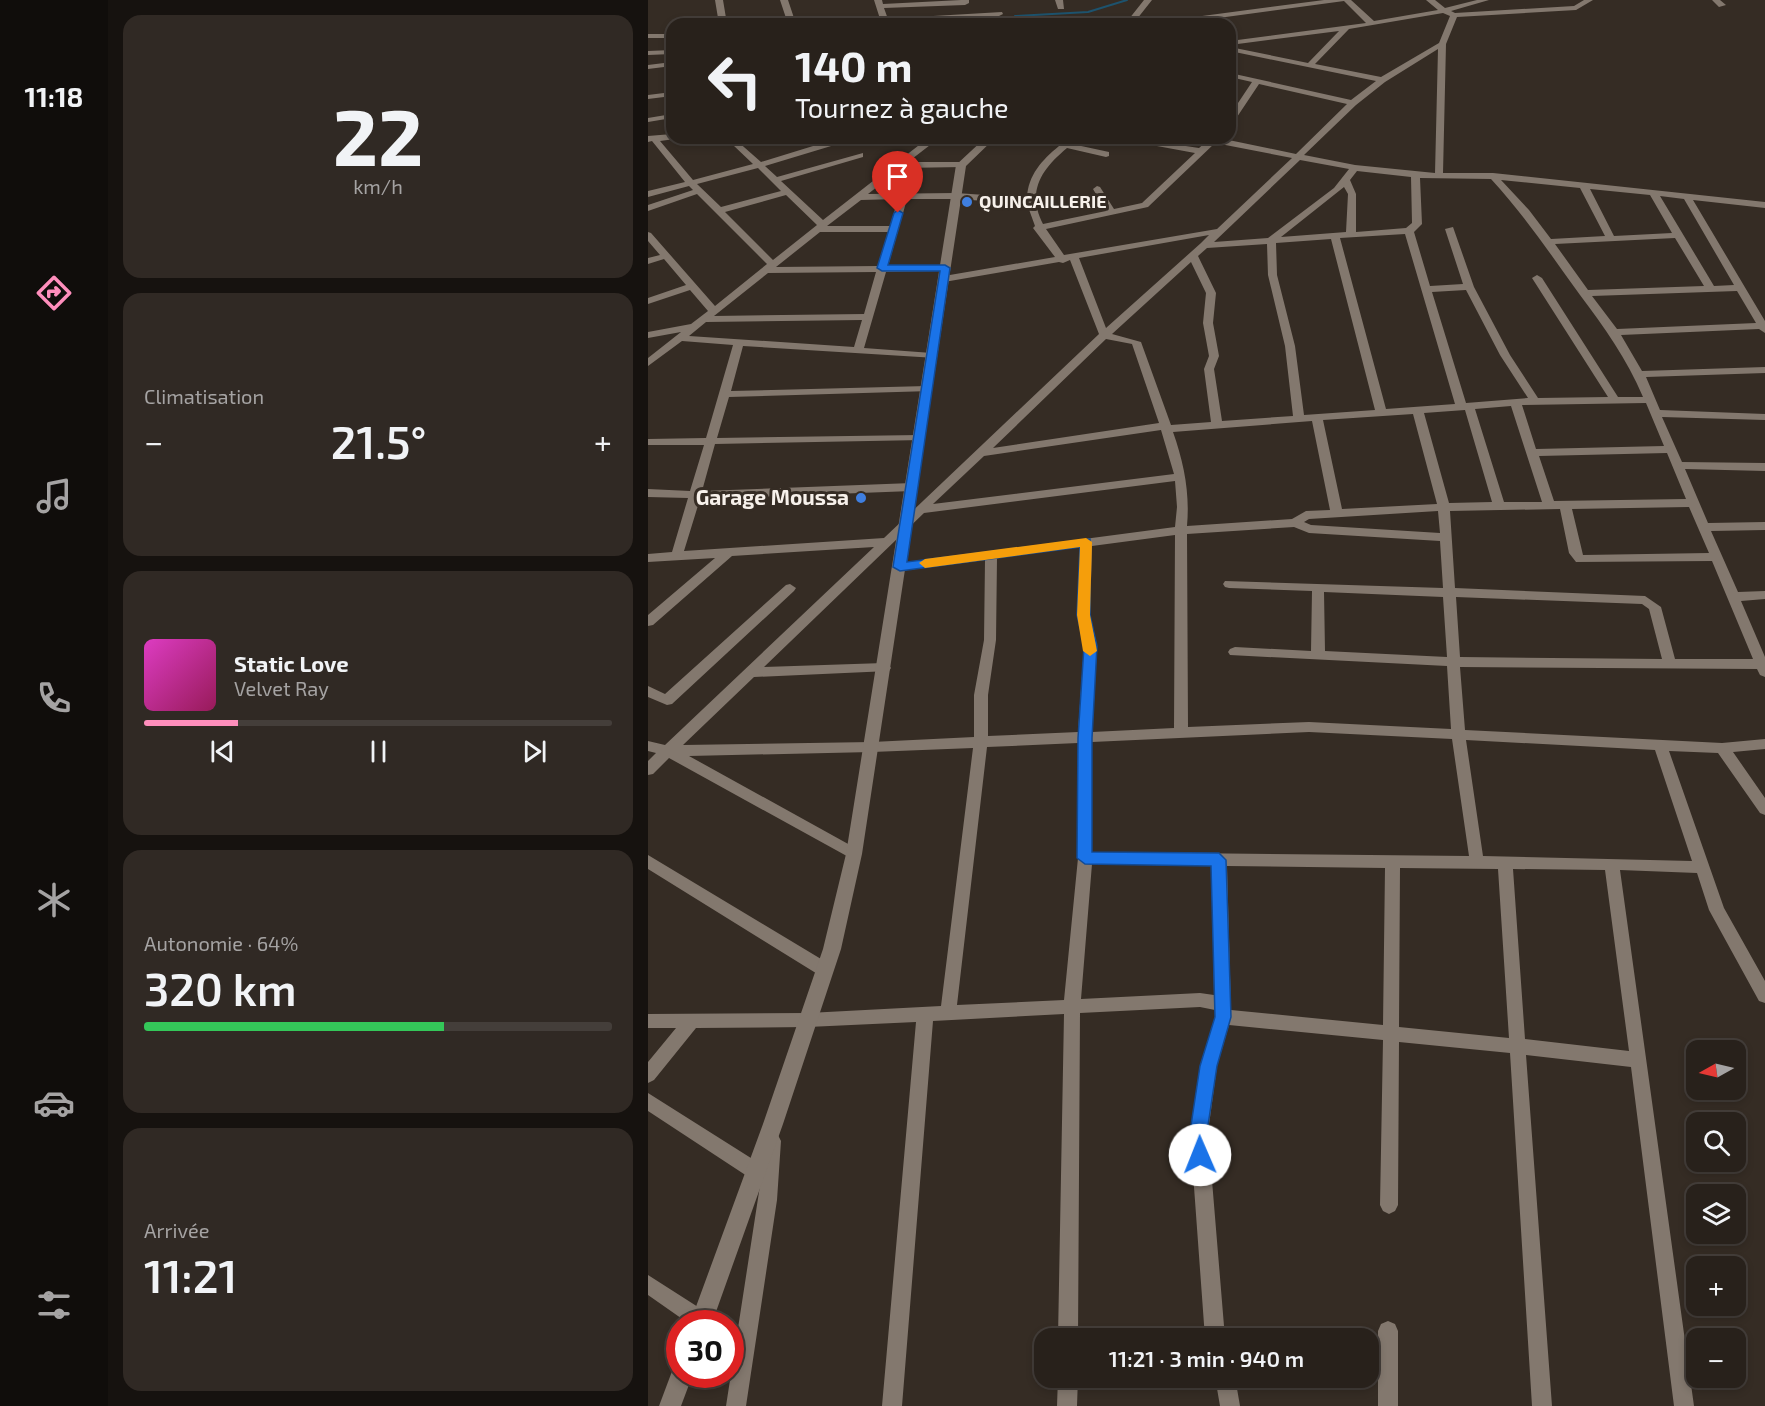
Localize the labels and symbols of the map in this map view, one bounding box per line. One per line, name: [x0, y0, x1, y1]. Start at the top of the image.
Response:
pin: [872, 151, 923, 213]
place label: QUINCAILLERIE: [979, 190, 1107, 212]
marker: QUINCAILLERIE: [960, 195, 974, 209]
place label: Garage Moussa: [696, 484, 849, 509]
marker: Garage Moussa: [854, 491, 868, 505]
north arrow: [1686, 1040, 1746, 1100]
position arrow: [1168, 1123, 1232, 1187]
speed limit sign: 30: [666, 1310, 744, 1388]

